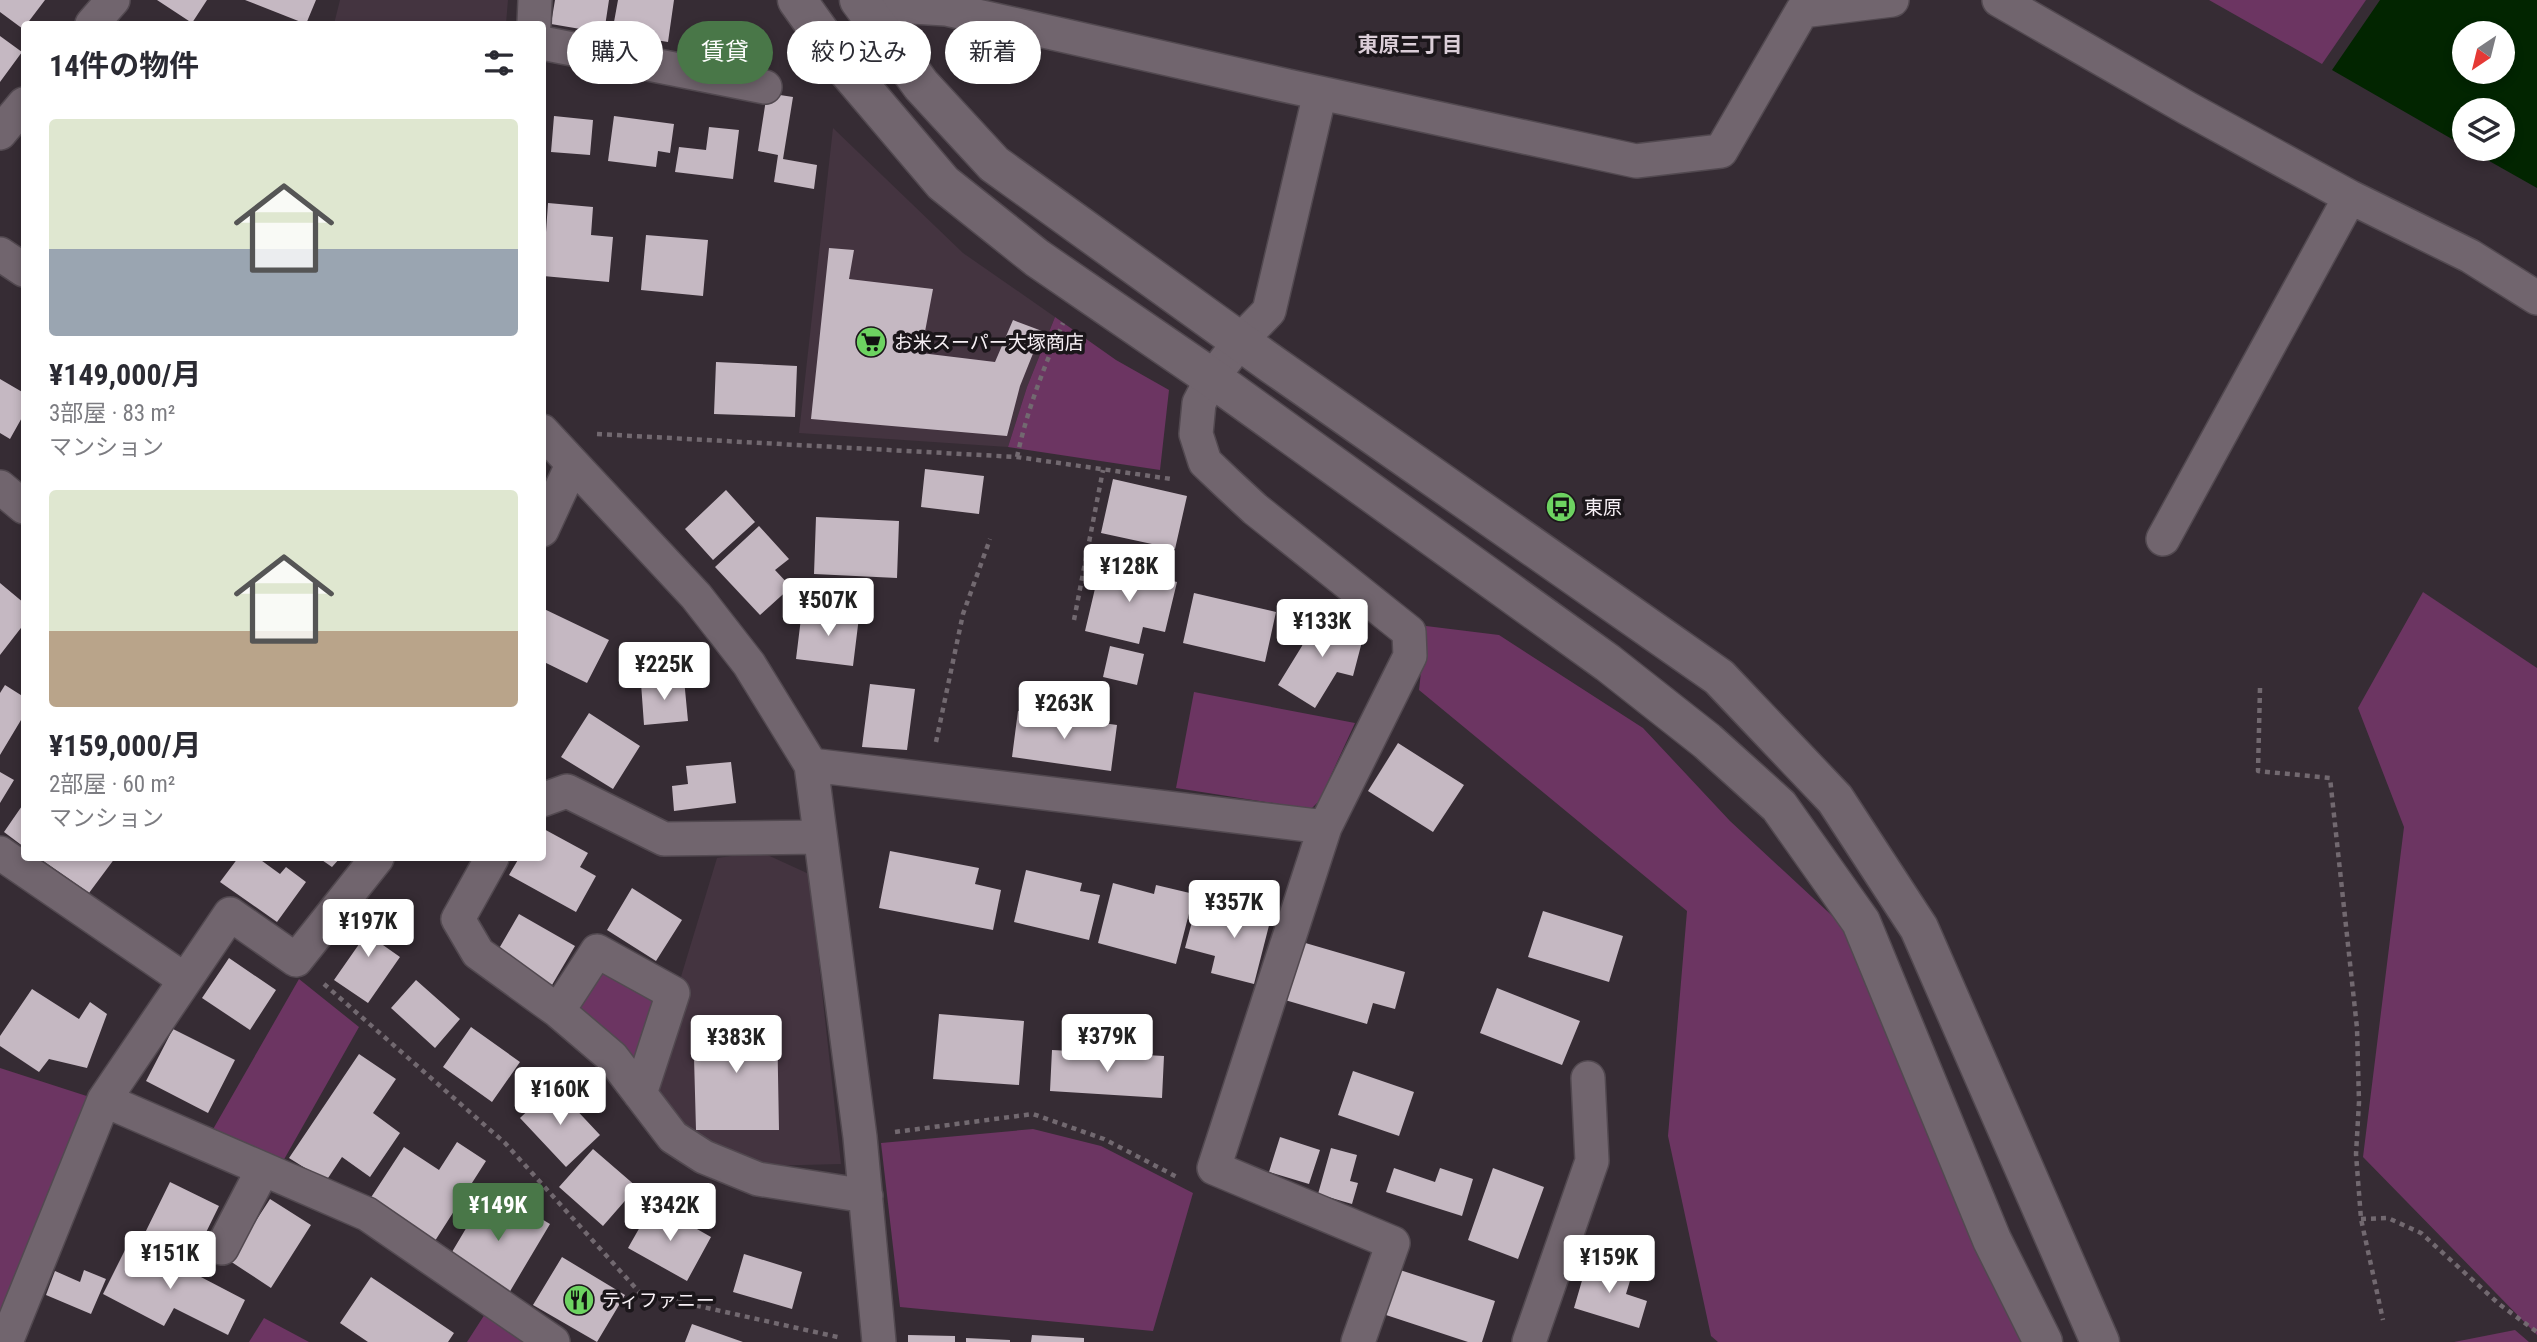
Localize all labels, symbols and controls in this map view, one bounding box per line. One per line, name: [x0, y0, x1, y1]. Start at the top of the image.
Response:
chip: 購入: [567, 21, 663, 84]
chip: 賃貸: [677, 21, 773, 84]
chip: 絞り込み: [787, 21, 931, 84]
chip: 新着: [945, 21, 1041, 84]
north arrow: [2452, 21, 2515, 84]
map controls: [2452, 21, 2515, 161]
district label: 東原三丁目: [1358, 33, 1463, 57]
icon: filters: [480, 44, 518, 82]
text: 14件の物件: [49, 48, 199, 83]
button: layers: [2452, 98, 2515, 161]
icon: home: [221, 165, 347, 291]
supermarket icon: お米スーパー大塚商店: [854, 325, 888, 359]
place label: お米スーパー大塚商店: [894, 331, 1084, 354]
text: ¥149,000/月: [49, 357, 202, 392]
text: 3部屋 · 83 m²: [49, 400, 175, 427]
text: マンション: [49, 434, 164, 461]
bus stop icon: 東原: [1544, 490, 1578, 524]
place label: 東原: [1584, 496, 1622, 519]
icon: home: [221, 536, 347, 662]
pin: ¥128K: [1080, 544, 1178, 604]
text: ¥128K: [1100, 553, 1158, 580]
pin: ¥507K: [779, 578, 877, 638]
text: ¥507K: [799, 587, 857, 614]
pin: ¥133K: [1273, 600, 1371, 659]
text: ¥133K: [1293, 608, 1351, 635]
pin: ¥225K: [615, 642, 713, 702]
text: ¥225K: [635, 651, 693, 678]
pin: ¥263K: [1015, 682, 1113, 741]
text: ¥263K: [1035, 690, 1093, 717]
text: ¥159,000/月: [49, 728, 202, 763]
text: 2部屋 · 60 m²: [49, 771, 175, 798]
text: マンション: [49, 805, 164, 832]
pin: ¥357K: [1185, 880, 1283, 940]
text: ¥357K: [1205, 889, 1263, 916]
pin: ¥197K: [319, 900, 417, 959]
text: ¥197K: [339, 908, 397, 935]
pin: ¥379K: [1058, 1014, 1156, 1074]
pin: ¥383K: [687, 1016, 785, 1075]
text: ¥379K: [1078, 1023, 1136, 1050]
text: ¥383K: [707, 1024, 765, 1051]
pin: ¥160K: [511, 1068, 609, 1127]
text: ¥160K: [531, 1076, 589, 1103]
pin: ¥149K: [449, 1184, 547, 1243]
pin: ¥342K: [621, 1184, 719, 1243]
text: ¥149K: [469, 1192, 527, 1219]
text: ¥342K: [641, 1192, 699, 1219]
pin: ¥151K: [121, 1232, 219, 1291]
pin: ¥159K: [1560, 1236, 1658, 1295]
text: ¥151K: [141, 1240, 199, 1267]
text: ¥159K: [1580, 1244, 1638, 1271]
restaurant icon: ティファニー: [562, 1283, 596, 1317]
place label: ティファニー: [602, 1289, 715, 1312]

